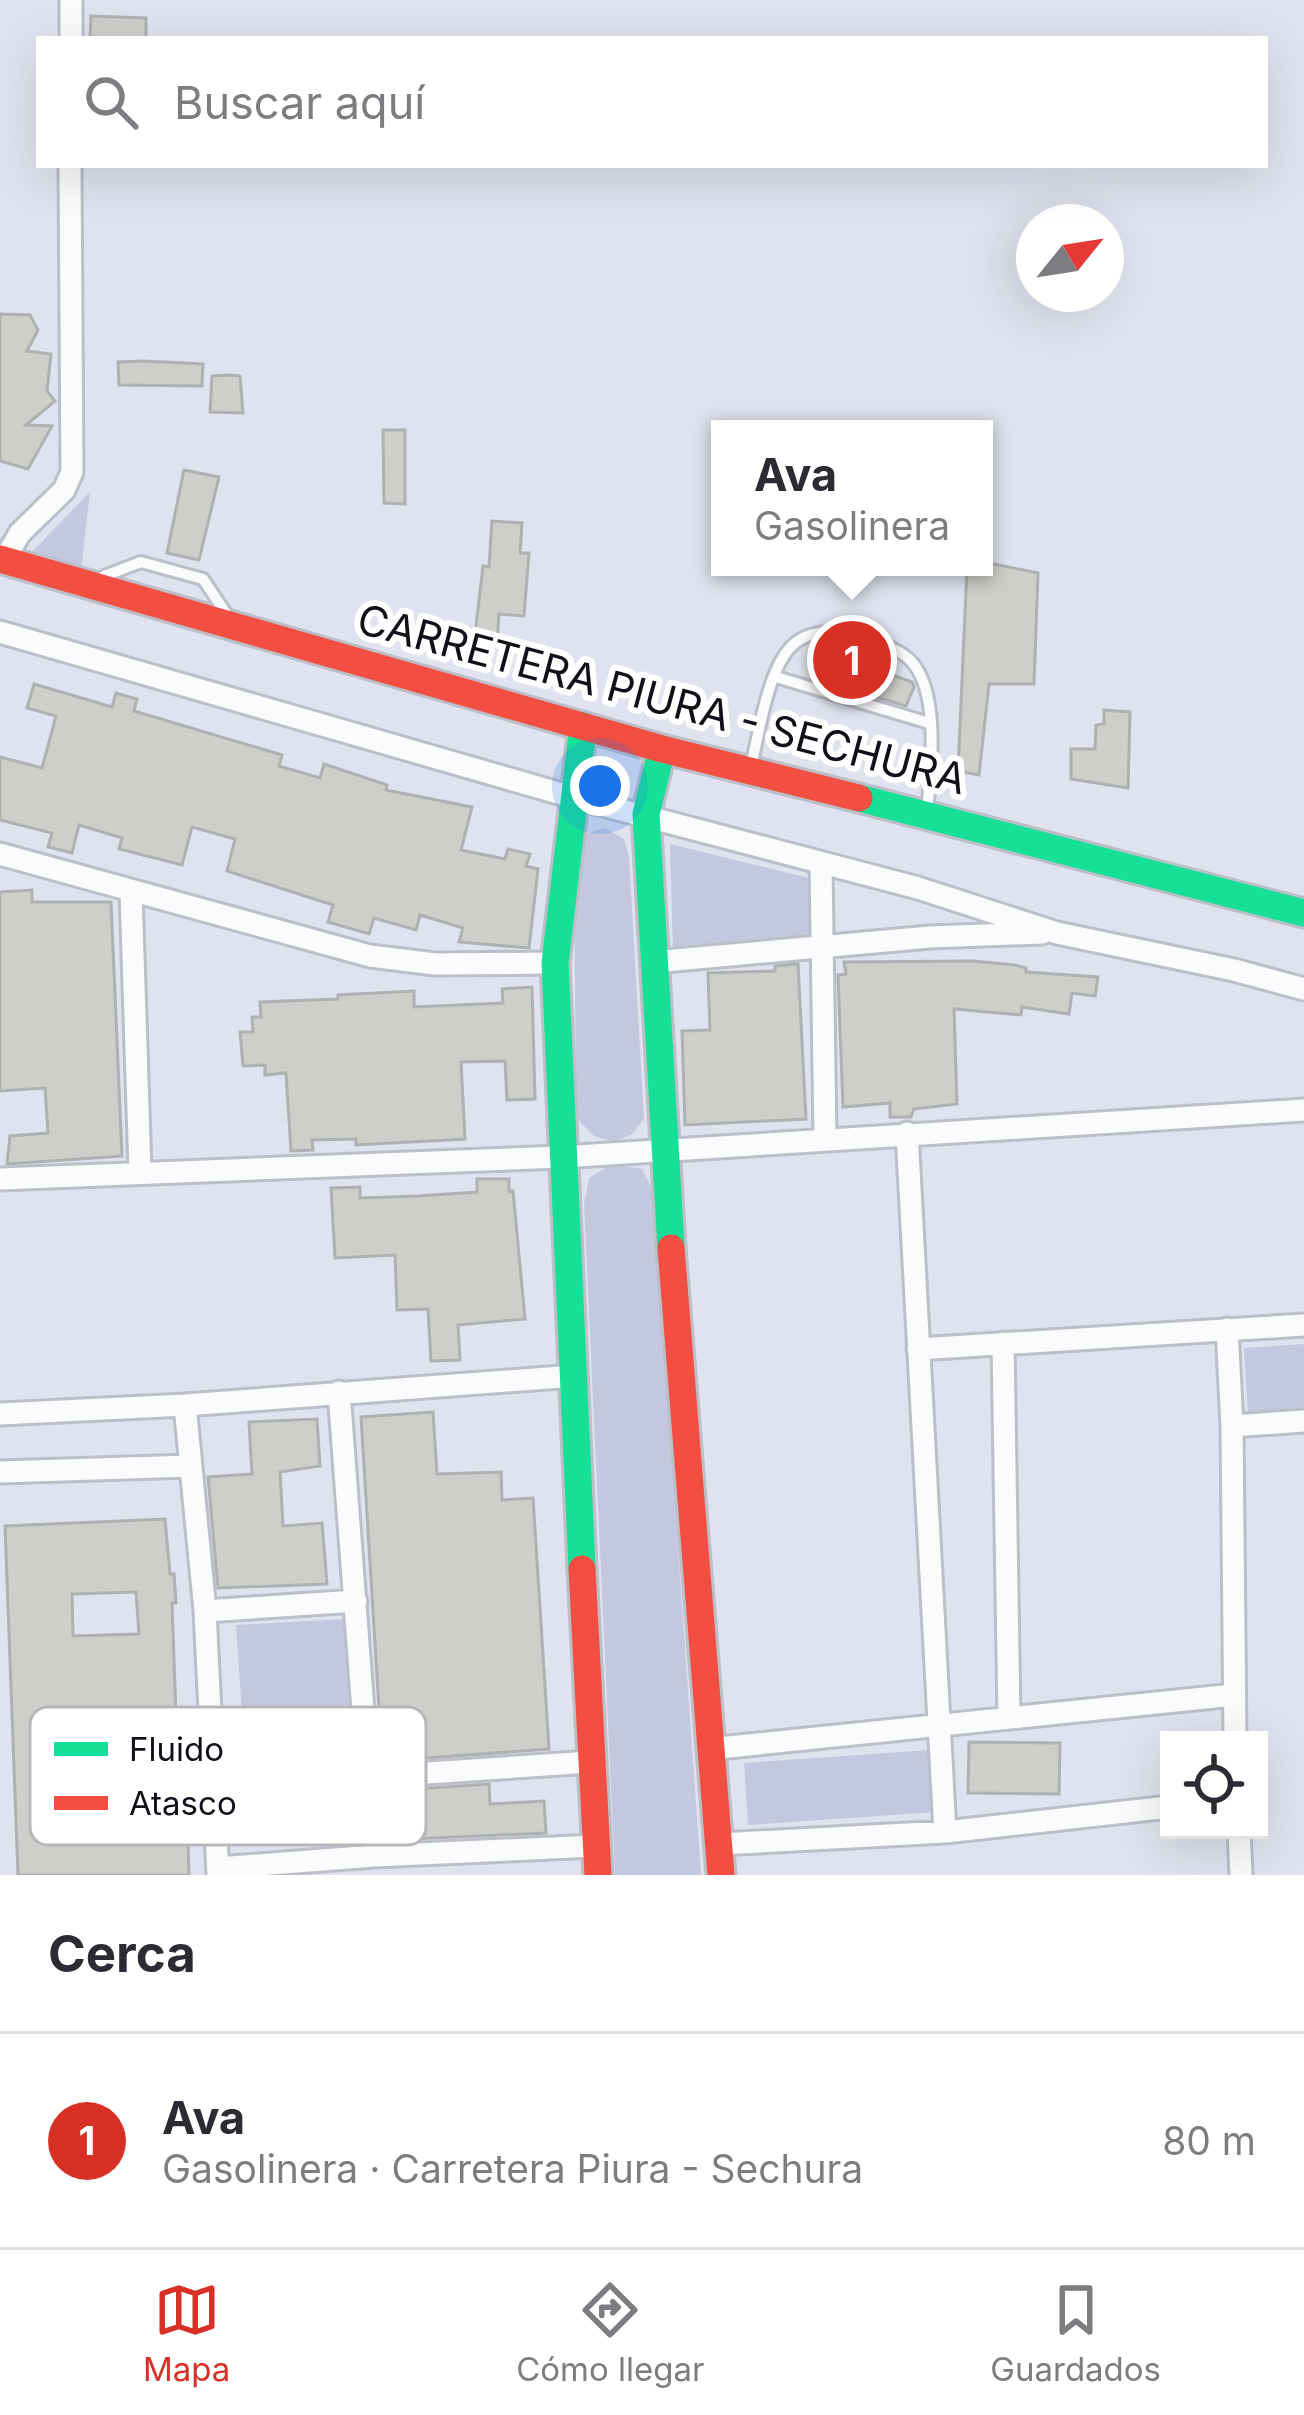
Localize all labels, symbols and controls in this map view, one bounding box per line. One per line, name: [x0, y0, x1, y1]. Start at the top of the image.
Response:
search box: [36, 36, 1268, 168]
icon: search: [78, 69, 144, 135]
text: Buscar aquí: [174, 75, 425, 130]
north arrow: [1016, 204, 1124, 312]
popup: [711, 420, 993, 576]
text: Ava: [754, 447, 837, 502]
text: Gasolinera: [754, 502, 950, 549]
street label: CARRETERA PIURA - SECHURA: [352, 593, 972, 804]
pin: 1: [813, 615, 891, 705]
your location: [570, 756, 630, 816]
legend: [30, 1707, 426, 1845]
text: Fluido: [129, 1729, 224, 1769]
map controls: [1160, 1731, 1268, 1839]
button: locate: [1160, 1731, 1268, 1839]
text: Atasco: [129, 1783, 237, 1823]
text: Cerca: [48, 1923, 196, 1984]
text: Ava: [162, 2090, 245, 2145]
text: 1: [79, 2117, 95, 2164]
text: 80 m: [1162, 2117, 1256, 2164]
text: Gasolinera · Carretera Piura - Sechura: [162, 2145, 863, 2192]
tab: Mapa: [143, 2277, 230, 2389]
tab: Cómo llegar: [516, 2277, 704, 2389]
tab: Guardados: [990, 2277, 1161, 2389]

